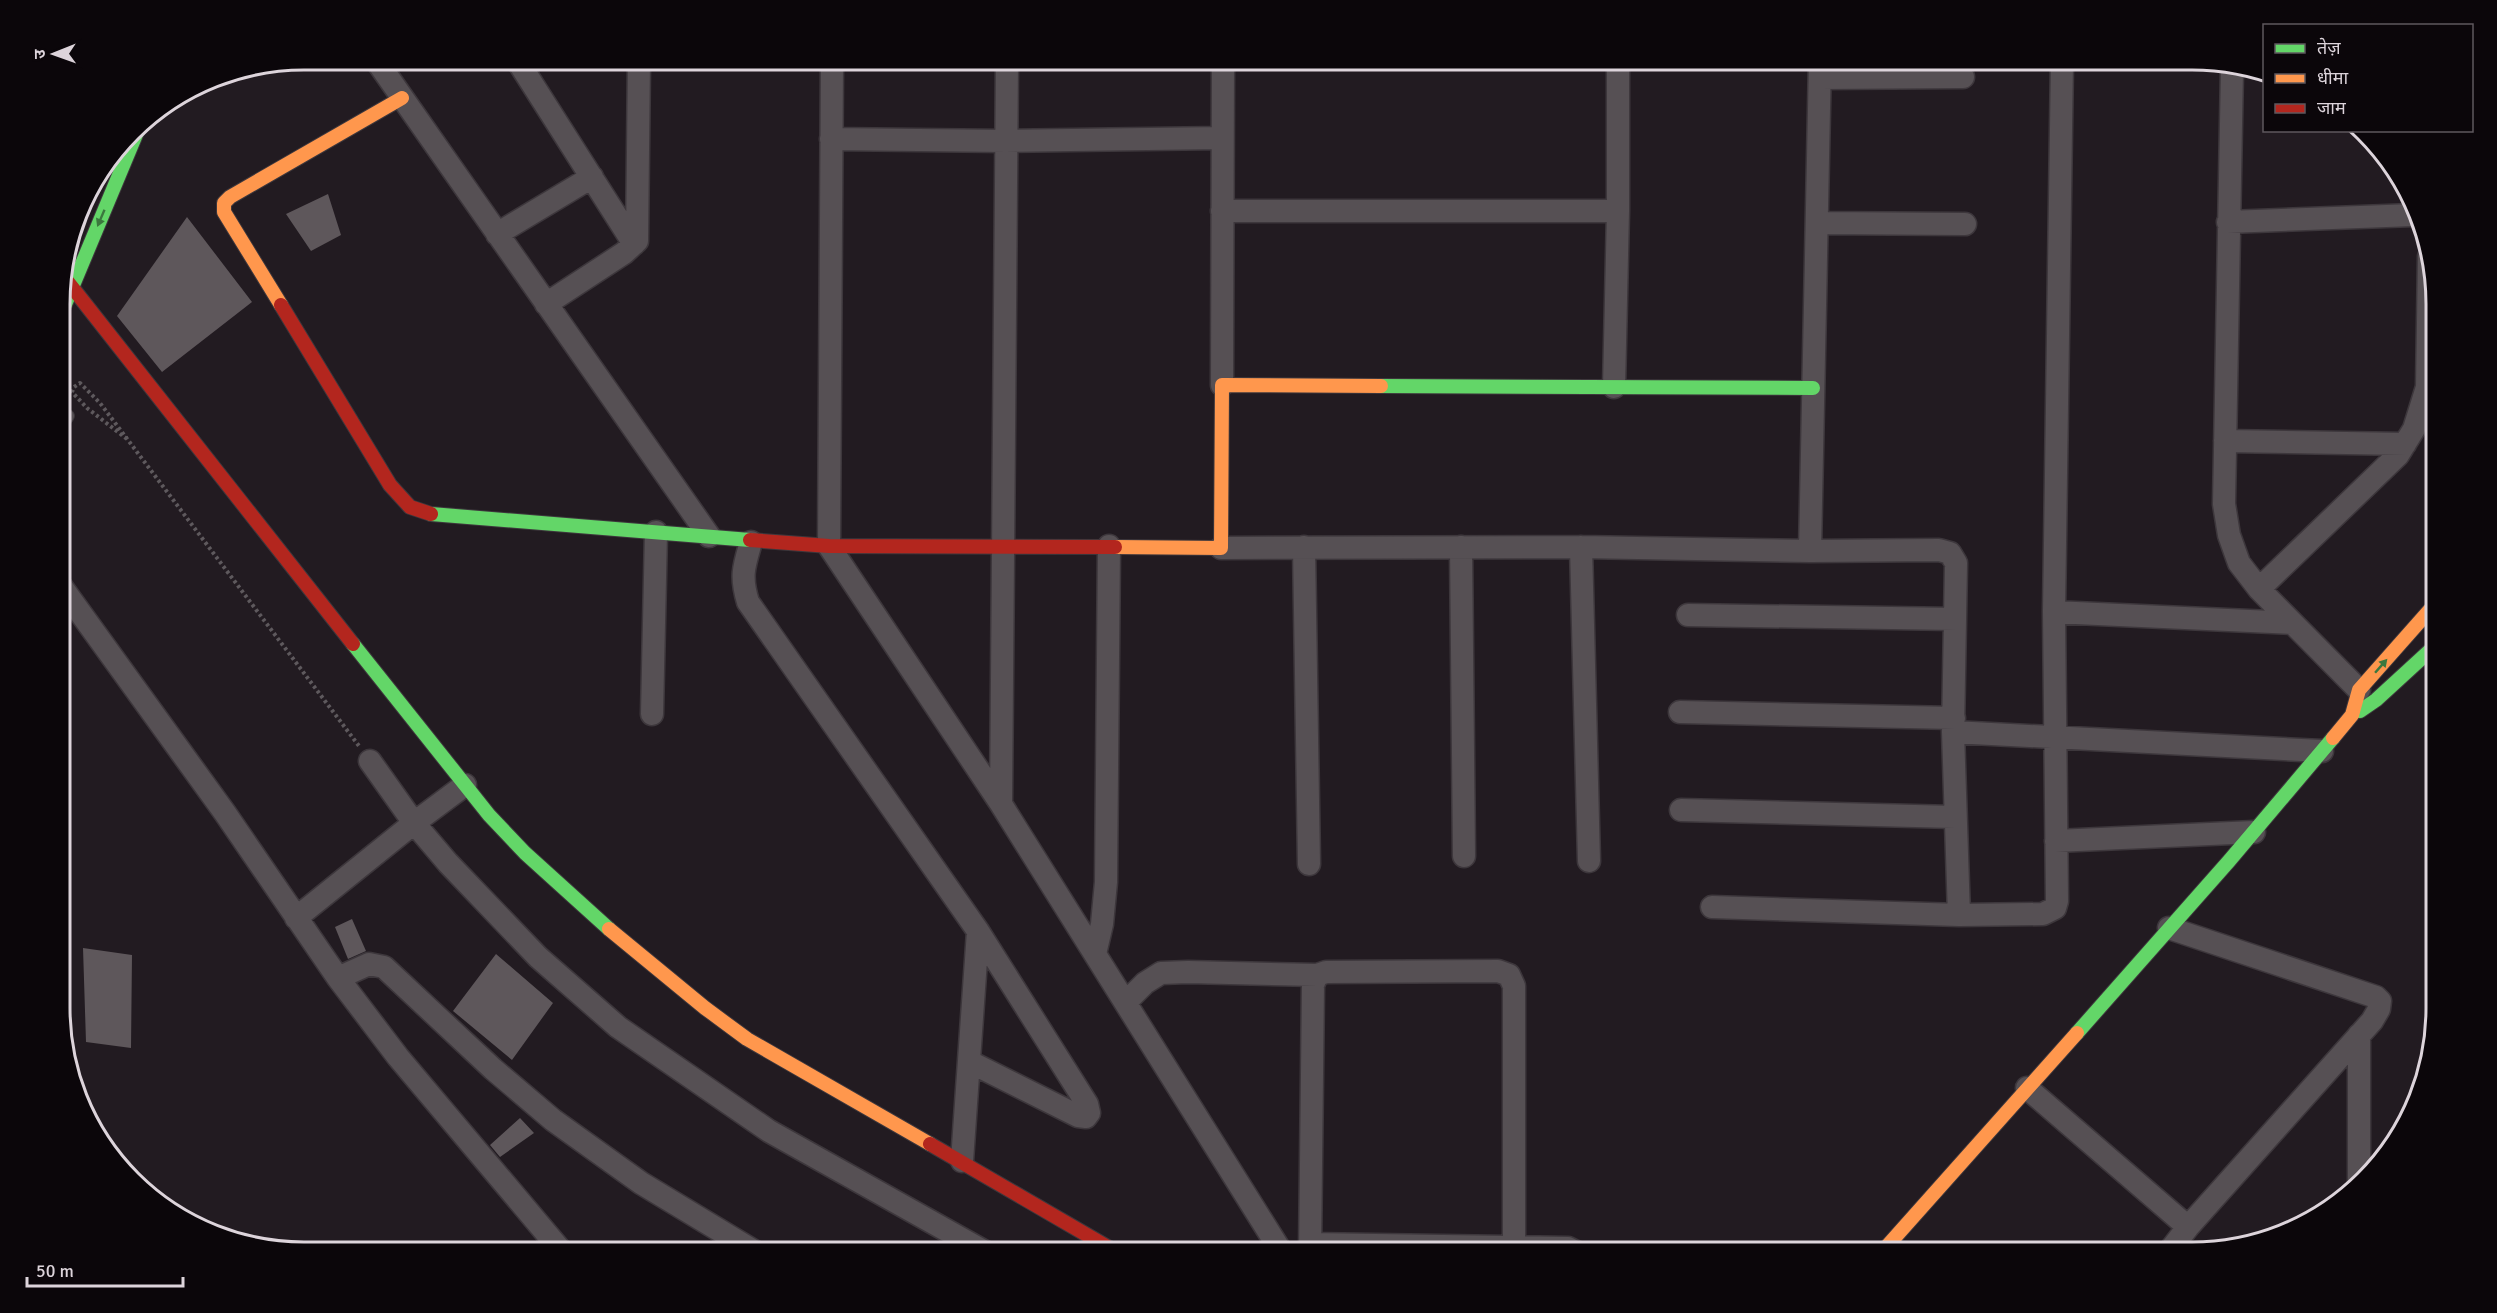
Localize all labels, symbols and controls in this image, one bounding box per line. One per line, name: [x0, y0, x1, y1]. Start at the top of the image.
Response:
north arrow: [24, 24, 84, 84]
legend: [2263, 24, 2473, 132]
text: तेज़: [2317, 37, 2341, 59]
text: उ: [30, 49, 50, 59]
text: धीमा: [2317, 67, 2348, 89]
text: जाम: [2317, 97, 2347, 119]
one-way arrow: [96, 209, 105, 227]
one-way arrow: [2374, 659, 2387, 674]
scale bar: [27, 1250, 183, 1288]
text: 50 m: [36, 1260, 74, 1282]

